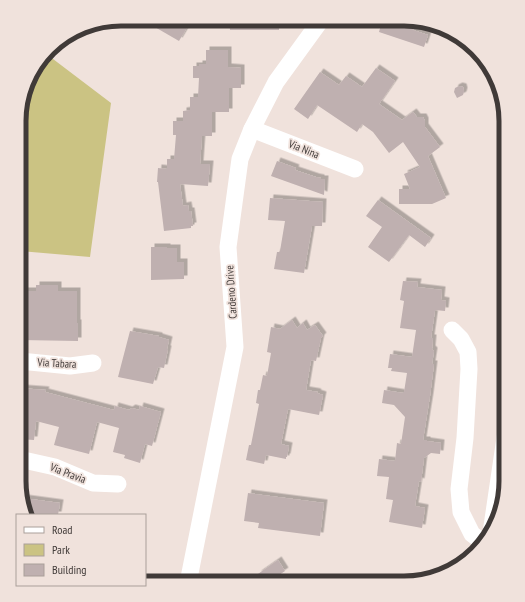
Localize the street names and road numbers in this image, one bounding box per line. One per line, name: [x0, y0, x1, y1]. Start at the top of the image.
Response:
street label: Via Nina: [286, 136, 321, 161]
street label: Cardeno Drive: [222, 264, 240, 319]
street label: Via Tabara: [36, 355, 77, 371]
street label: Via Pravia: [47, 459, 88, 486]

